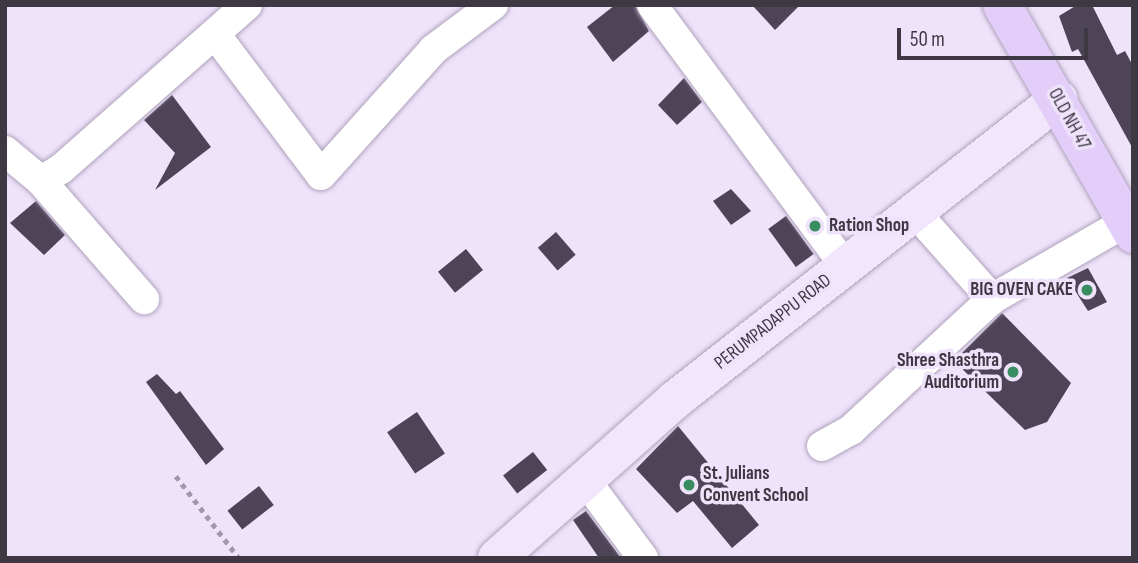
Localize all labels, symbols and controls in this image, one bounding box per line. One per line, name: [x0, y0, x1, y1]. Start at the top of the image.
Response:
scale bar: [900, 14, 1091, 58]
text: 50 m: [910, 27, 945, 52]
street label: OLD NH 47: [1043, 84, 1095, 154]
place label: Ration Shop: [829, 215, 909, 237]
marker: Ration Shop: [807, 218, 823, 234]
street label: PERUMPADAPPU ROAD: [710, 269, 836, 375]
place label: BIG OVEN CAKE: [970, 279, 1073, 301]
marker: BIG OVEN CAKE: [1079, 282, 1095, 298]
place label: Shree Shasthra Auditorium: [897, 350, 999, 394]
marker: Shree Shasthra Auditorium: [1005, 364, 1021, 380]
place label: St. Julians Convent School: [703, 463, 808, 507]
marker: St. Julians Convent School: [681, 477, 697, 493]

